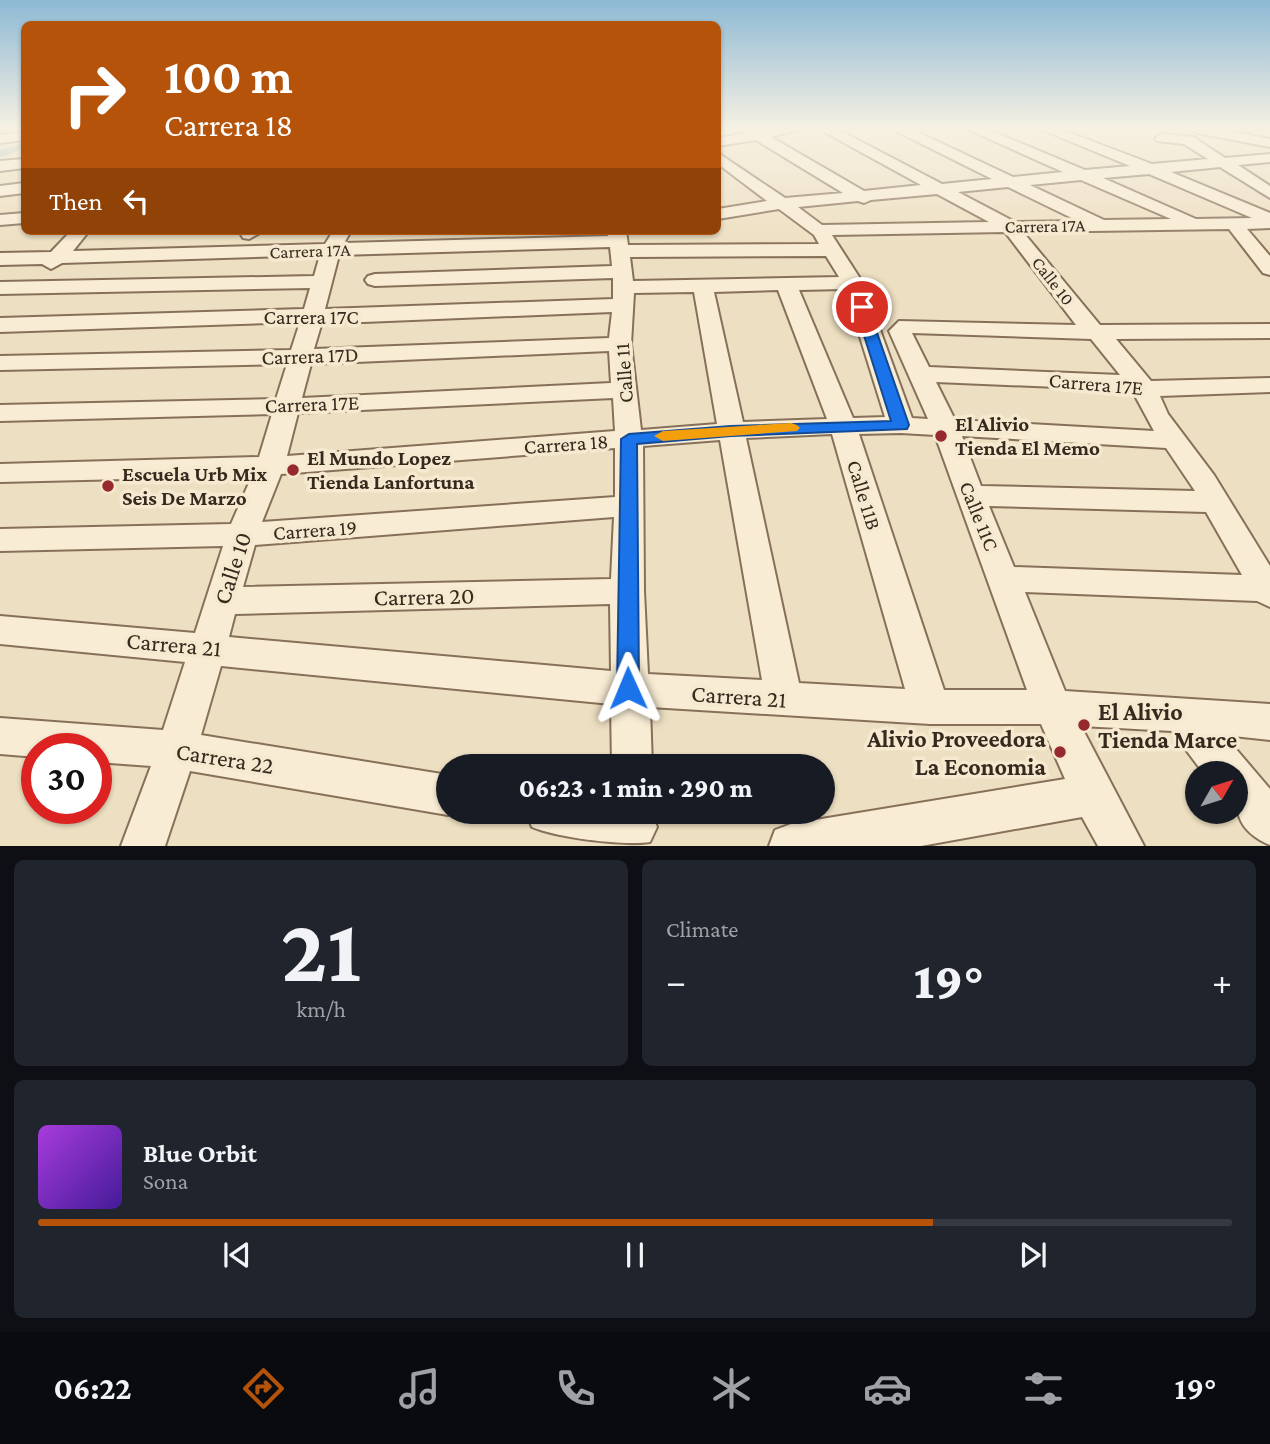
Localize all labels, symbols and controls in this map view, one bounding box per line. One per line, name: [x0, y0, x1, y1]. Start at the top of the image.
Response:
icon: right: [49, 49, 140, 140]
text: 100 m: [164, 49, 293, 104]
text: Carrera 18: [164, 107, 293, 143]
icon: left: [117, 182, 155, 220]
text: Then: [49, 187, 103, 216]
street label: Carrera 17A: [1004, 215, 1086, 237]
street label: Carrera 17A: [269, 240, 352, 262]
street label: Calle 10: [1028, 253, 1078, 309]
pin: [832, 277, 892, 337]
icon: arrive: [843, 288, 881, 326]
street label: Carrera 17C: [263, 305, 359, 329]
street label: Carrera 17D: [261, 342, 359, 370]
street label: Calle 11: [610, 342, 638, 404]
street label: Carrera 17E: [1048, 368, 1144, 400]
street label: Carrera 17E: [264, 390, 360, 418]
place label: El Alivio Tienda El Memo: [955, 412, 1100, 460]
marker: El Alivio Tienda El Memo: [933, 428, 949, 444]
street label: Carrera 18: [523, 429, 609, 459]
place label: El Mundo Lopez Tienda Lanfortuna: [307, 446, 475, 494]
street label: Calle 11B: [842, 457, 886, 533]
place label: Escuela Urb Mix Seis De Marzo: [122, 462, 267, 510]
marker: El Mundo Lopez Tienda Lanfortuna: [285, 462, 301, 478]
marker: Escuela Urb Mix Seis De Marzo: [100, 478, 116, 494]
street label: Calle 11C: [954, 478, 1004, 554]
street label: Carrera 19: [272, 515, 358, 545]
street label: Calle 10: [208, 528, 256, 608]
street label: Carrera 20: [373, 582, 475, 610]
street label: Carrera 21: [125, 626, 223, 662]
position arrow: [591, 651, 665, 725]
street label: Carrera 21: [691, 679, 788, 713]
place label: El Alivio Tienda Marce: [1098, 698, 1237, 753]
marker: El Alivio Tienda Marce: [1076, 717, 1092, 733]
place label: Alivio Proveedora La Economia: [866, 725, 1046, 780]
speed limit sign: 30: [21, 733, 112, 824]
street label: Carrera 22: [174, 737, 276, 779]
marker: Alivio Proveedora La Economia: [1052, 744, 1068, 760]
north arrow: [1185, 761, 1248, 824]
map controls: [1185, 761, 1248, 824]
text: 06:23 · 1 min · 290 m: [519, 774, 752, 803]
text: 21: [281, 899, 361, 1001]
text: Climate: [666, 916, 738, 942]
text: 19°: [914, 951, 984, 1009]
text: −: [666, 960, 686, 1002]
text: +: [1212, 960, 1232, 1002]
text: km/h: [296, 996, 346, 1022]
text: Blue Orbit: [143, 1139, 257, 1168]
text: Sona: [143, 1168, 188, 1194]
icon: previous: [218, 1236, 256, 1274]
icon: pause: [616, 1236, 654, 1274]
icon: next: [1014, 1236, 1052, 1274]
icon: directions: [239, 1364, 288, 1413]
icon: music: [395, 1364, 444, 1413]
icon: phone: [551, 1364, 600, 1413]
icon: climate: [707, 1364, 756, 1413]
icon: car: [863, 1364, 912, 1413]
icon: filters: [1019, 1364, 1068, 1413]
text: 06:22: [54, 1370, 132, 1406]
text: 19°: [1175, 1370, 1216, 1406]

